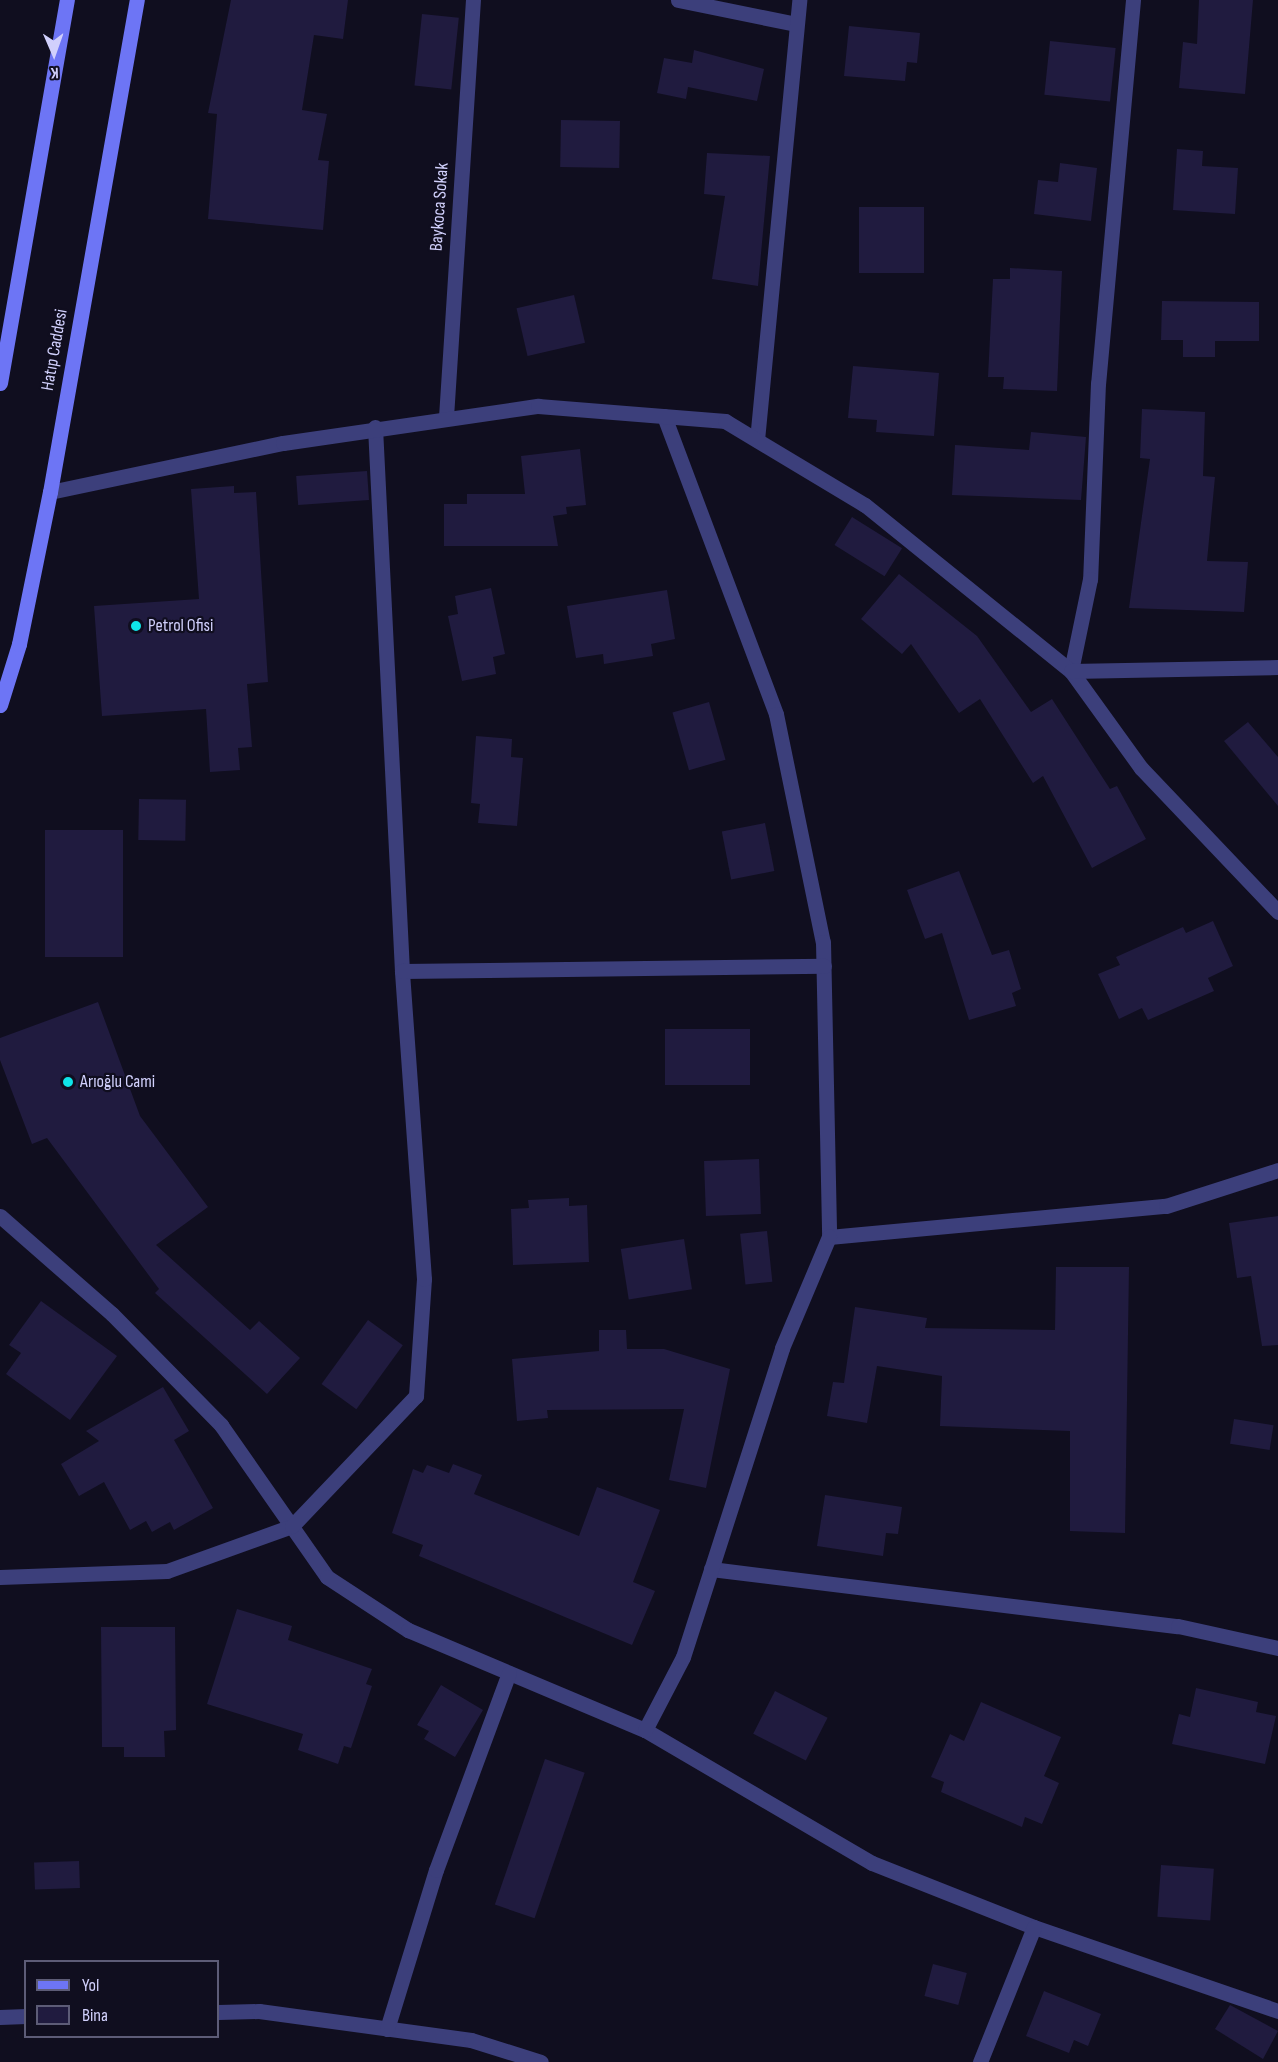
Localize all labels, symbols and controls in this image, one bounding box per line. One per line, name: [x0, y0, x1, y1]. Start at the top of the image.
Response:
north arrow: [24, 24, 84, 84]
text: K: [50, 63, 59, 82]
street label: Baykoca Sokak: [426, 162, 454, 252]
street label: Hatıp Caddesi: [37, 307, 73, 393]
place label: Petrol Ofisi: [148, 615, 213, 637]
marker: Petrol Ofisi: [129, 619, 143, 633]
place label: Arıoğlu Cami: [80, 1071, 155, 1093]
marker: Arıoğlu Cami: [61, 1075, 75, 1089]
legend: [24, 1960, 219, 2038]
text: Yol: [82, 1975, 99, 1996]
text: Bina: [82, 2005, 108, 2026]

